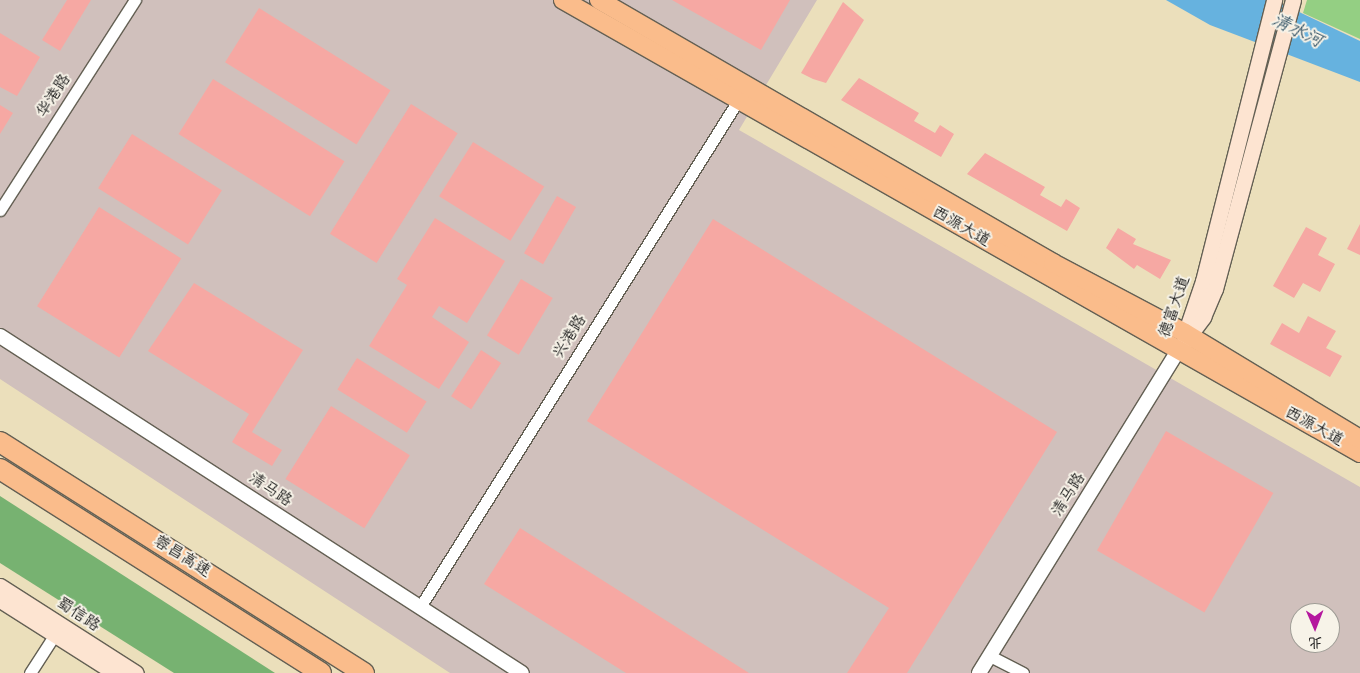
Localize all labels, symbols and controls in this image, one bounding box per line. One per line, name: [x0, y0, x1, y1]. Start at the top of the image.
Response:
water label: 清水河: [1268, 9, 1326, 53]
street label: 华港路: [33, 71, 75, 121]
street label: 西源大道: [928, 203, 994, 251]
street label: 德富大道: [1156, 274, 1194, 340]
street label: 兴港路: [549, 312, 591, 362]
street label: 西源大道: [1281, 403, 1347, 451]
street label: 清马路: [245, 469, 295, 511]
street label: 清马路: [1048, 470, 1090, 520]
street label: 蓉昌高速: [150, 532, 214, 582]
street label: 蜀信路: [53, 594, 103, 636]
north arrow: [1290, 603, 1340, 653]
text: 北: [1308, 633, 1322, 651]

